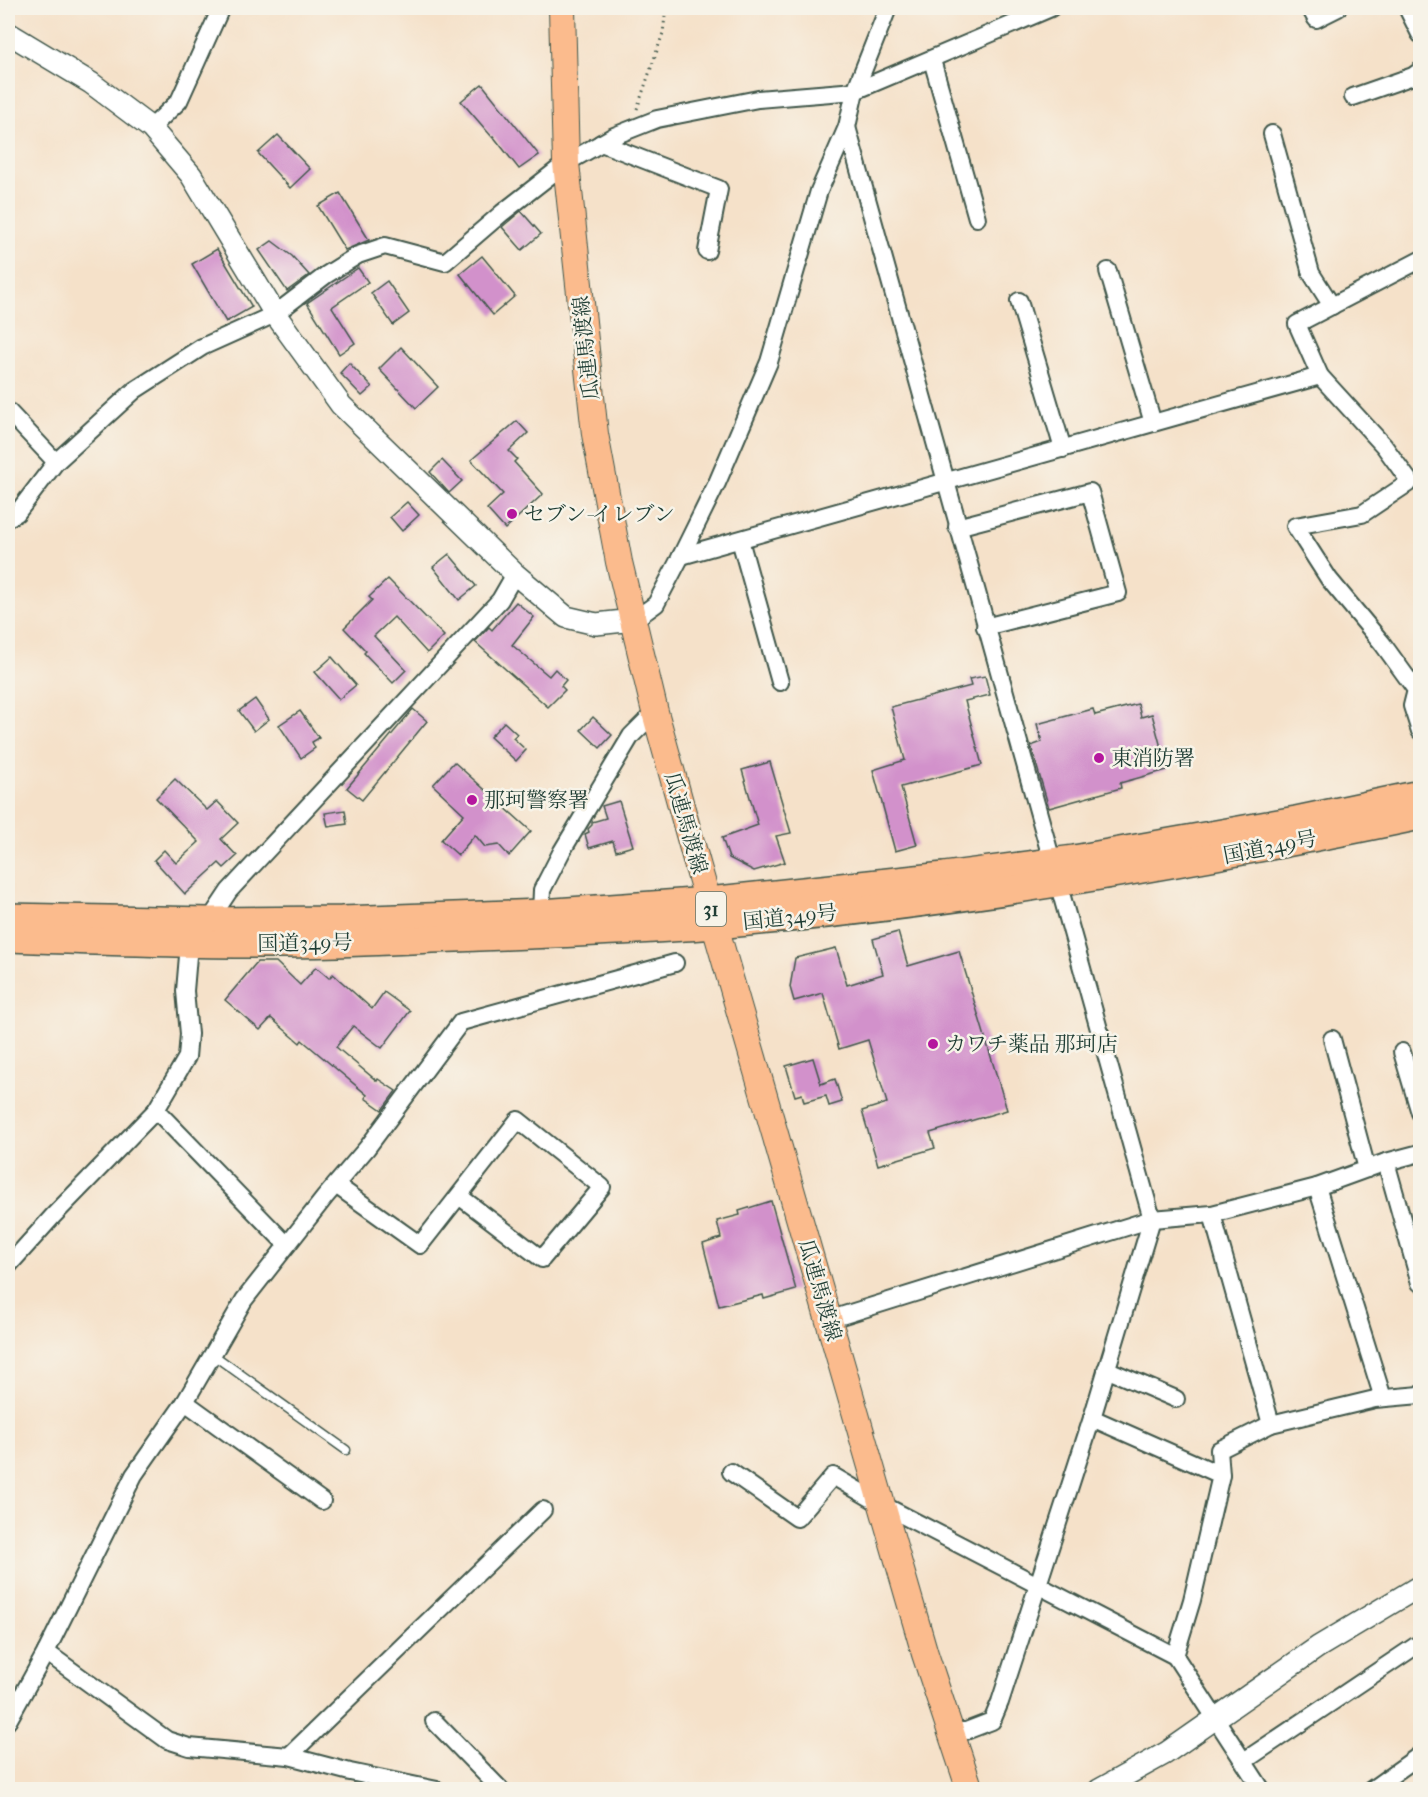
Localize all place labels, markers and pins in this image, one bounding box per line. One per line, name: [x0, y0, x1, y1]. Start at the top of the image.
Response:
place label: セブン-イレブン: [524, 502, 675, 526]
marker: セブン-イレブン: [505, 507, 519, 521]
place label: 東消防署: [1111, 746, 1195, 770]
marker: 東消防署: [1092, 751, 1106, 765]
place label: 那珂警察署: [484, 788, 589, 812]
marker: 那珂警察署: [465, 793, 479, 807]
place label: カワチ薬品 那珂店: [945, 1032, 1118, 1056]
marker: カワチ薬品 那珂店: [926, 1037, 940, 1051]

